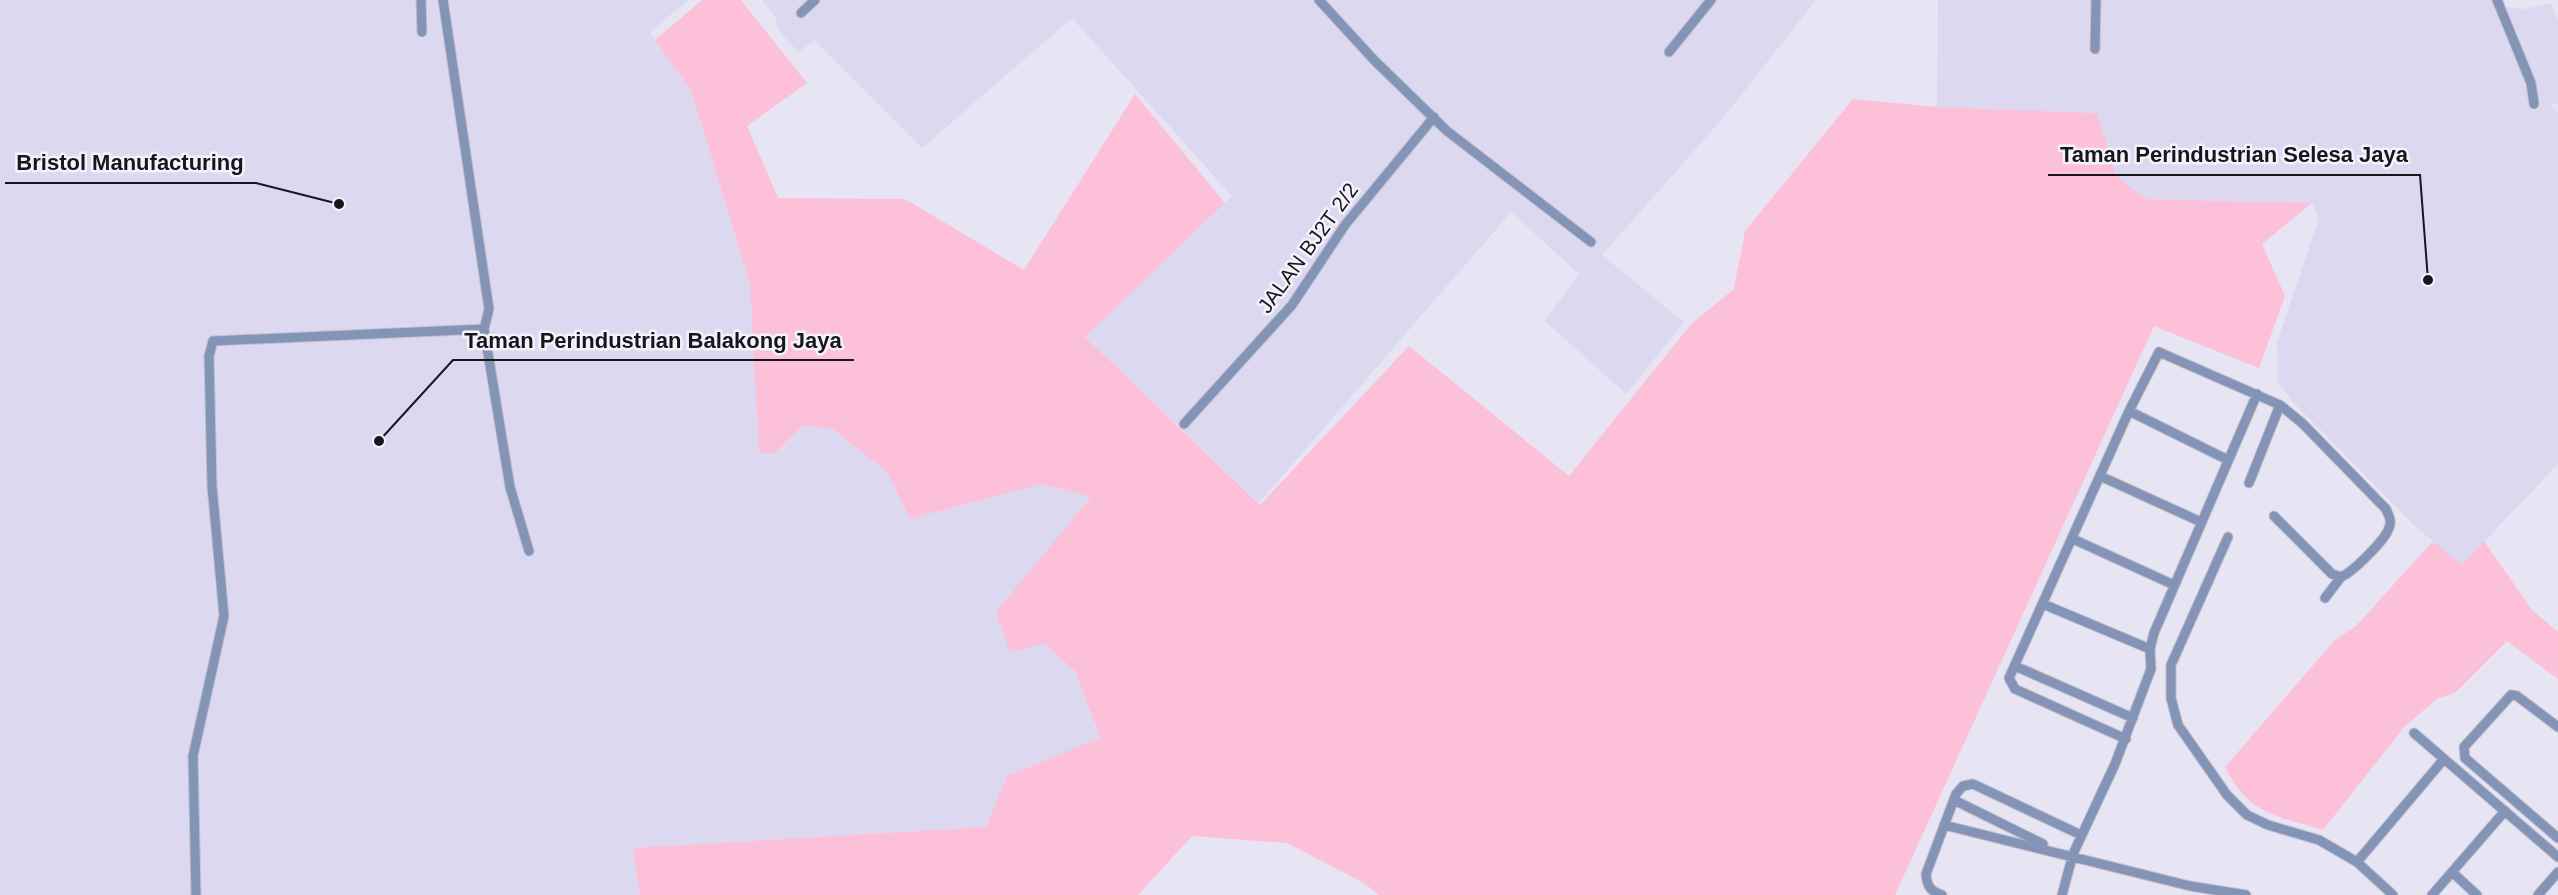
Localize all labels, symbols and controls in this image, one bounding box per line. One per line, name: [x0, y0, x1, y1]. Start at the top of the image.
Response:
callout: Taman Perindustrian Selesa Jaya: [2048, 135, 2420, 175]
text: Taman Perindustrian Selesa Jaya: [2060, 142, 2409, 167]
callout: Bristol Manufacturing: [5, 143, 256, 183]
text: Bristol Manufacturing: [16, 150, 244, 175]
street label: JALAN BJ2T 2/2: [1253, 178, 1362, 317]
callout: Taman Perindustrian Balakong Jaya: [453, 320, 854, 360]
text: Taman Perindustrian Balakong Jaya: [464, 328, 842, 353]

